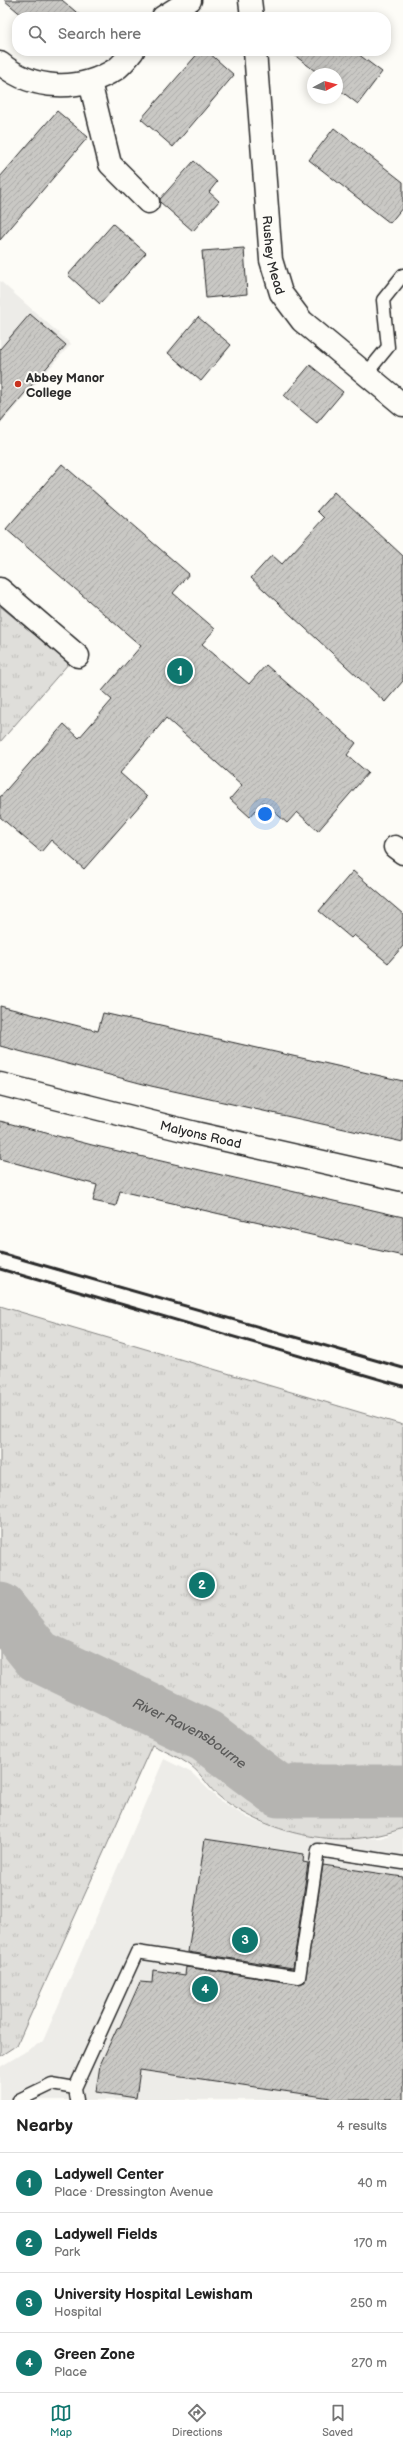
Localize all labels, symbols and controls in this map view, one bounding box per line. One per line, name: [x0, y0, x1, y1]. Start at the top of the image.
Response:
search box: [12, 12, 391, 56]
icon: search: [26, 23, 48, 45]
text: Search here: [58, 25, 141, 44]
north arrow: [307, 68, 343, 104]
street label: Rushey Mead: [259, 215, 288, 297]
place label: Abbey Manor College: [25, 370, 105, 401]
marker: Abbey Manor College: [13, 379, 23, 389]
pin: 1: [167, 656, 193, 686]
your location: [255, 804, 275, 824]
street label: Malyons Road: [158, 1118, 243, 1152]
pin: 2: [189, 1570, 215, 1600]
water label: River Ravensbourne: [130, 1694, 250, 1773]
pin: 3: [232, 1925, 258, 1955]
pin: 4: [192, 1974, 218, 2004]
text: Nearby: [16, 2116, 73, 2136]
text: 4 results: [337, 2118, 387, 2134]
text: Ladywell Center: [54, 2165, 164, 2184]
text: 1: [26, 2175, 32, 2191]
text: 40 m: [357, 2175, 387, 2191]
text: Place · Dressington Avenue: [54, 2184, 213, 2200]
text: Ladywell Fields: [54, 2225, 157, 2244]
text: 2: [25, 2235, 33, 2251]
text: 170 m: [354, 2235, 387, 2251]
text: Park: [54, 2244, 80, 2260]
text: University Hospital Lewisham: [54, 2285, 253, 2304]
text: 3: [25, 2295, 33, 2311]
text: 250 m: [350, 2295, 387, 2311]
text: Hospital: [54, 2304, 102, 2320]
text: Green Zone: [54, 2345, 135, 2364]
text: 4: [25, 2355, 33, 2371]
text: 270 m: [351, 2355, 387, 2371]
text: Place: [54, 2364, 87, 2380]
tab: Map: [50, 2402, 72, 2439]
tab: Directions: [172, 2402, 222, 2439]
tab: Saved: [322, 2402, 353, 2439]

